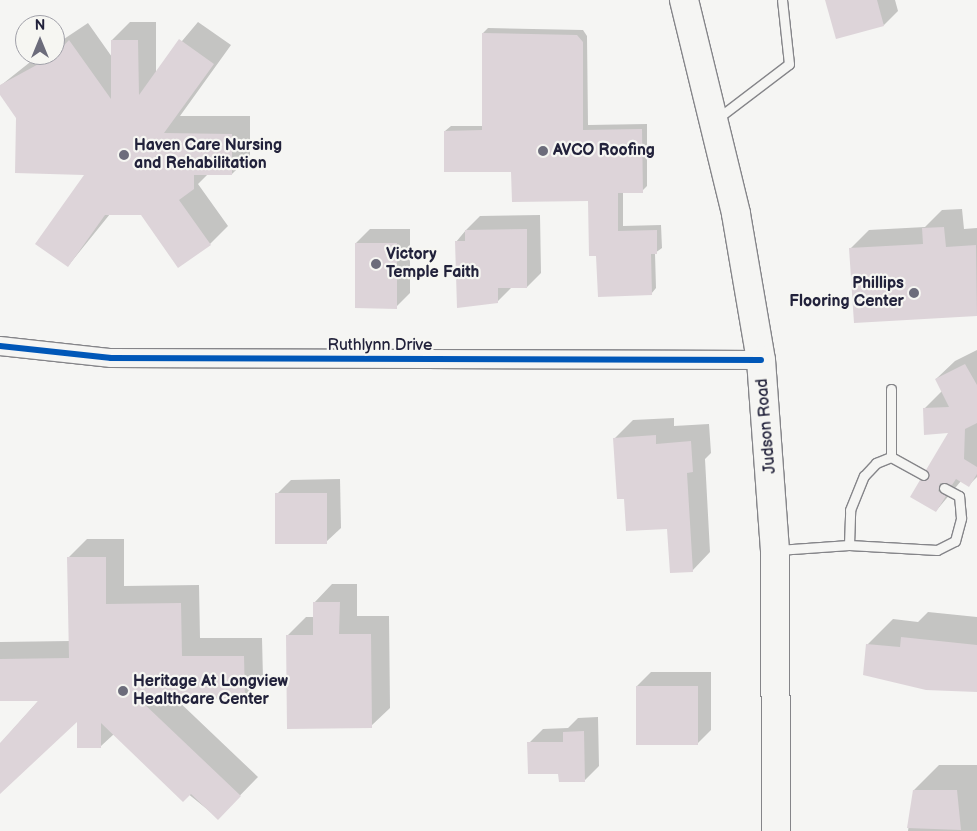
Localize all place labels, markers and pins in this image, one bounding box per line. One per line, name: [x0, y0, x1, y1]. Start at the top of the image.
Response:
place label: Haven Care Nursing and Rehabilitation: [134, 136, 282, 174]
place label: AVCO Roofing: [553, 141, 655, 161]
marker: AVCO Roofing: [537, 145, 549, 157]
marker: Haven Care Nursing and Rehabilitation: [118, 149, 130, 161]
place label: Victory Temple Faith: [386, 245, 479, 283]
marker: Victory Temple Faith: [370, 258, 382, 270]
place label: Phillips Flooring Center: [789, 274, 904, 312]
marker: Phillips Flooring Center: [908, 287, 920, 299]
place label: Heritage At Longview Healthcare Center: [133, 672, 288, 710]
marker: Heritage At Longview Healthcare Center: [117, 685, 129, 697]

